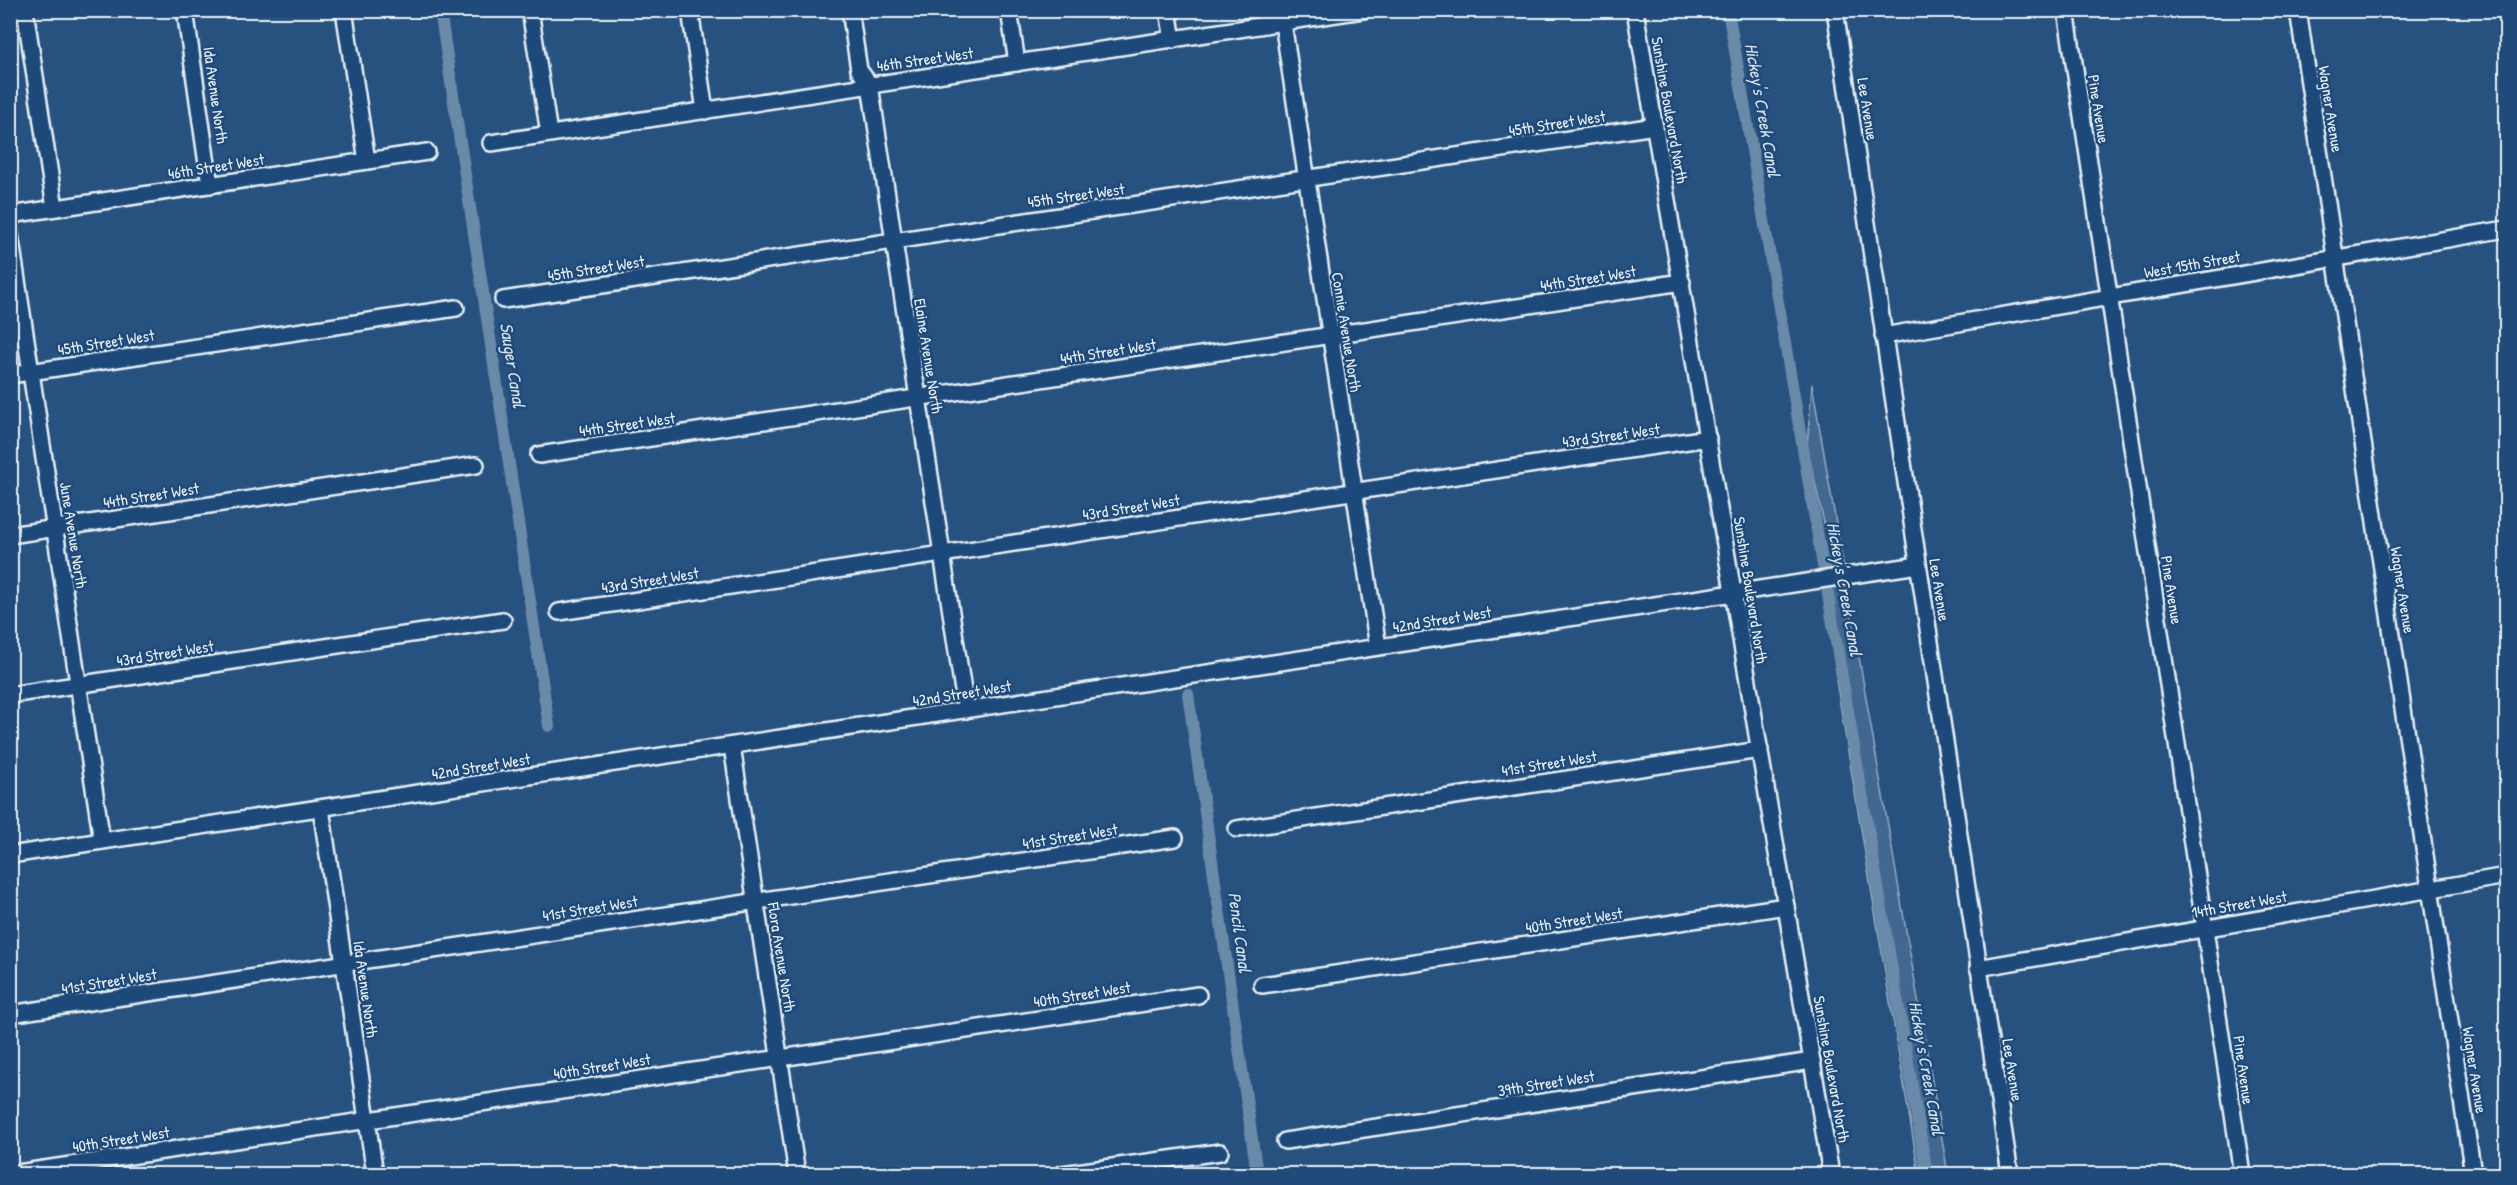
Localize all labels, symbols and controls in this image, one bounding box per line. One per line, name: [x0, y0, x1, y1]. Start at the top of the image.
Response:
street label: Sunshine Boulevard North: [1646, 35, 1694, 185]
street label: 46th Street West: [875, 41, 975, 77]
water label: Hickey's Creek Canal: [1739, 41, 1787, 180]
street label: Ida Avenue North: [198, 45, 234, 145]
street label: Wagner Avenue: [2313, 64, 2349, 154]
street label: Pine Avenue: [2083, 73, 2115, 145]
street label: Lee Avenue: [1852, 76, 1884, 142]
street label: 45th Street West: [1507, 104, 1607, 141]
street label: 46th Street West: [166, 147, 266, 184]
street label: 45th Street West: [1026, 177, 1126, 213]
street label: West 15th Street: [2142, 245, 2242, 283]
street label: 45th Street West: [546, 249, 646, 286]
street label: 44th Street West: [1539, 259, 1638, 296]
street label: Connie Avenue North: [1327, 271, 1367, 394]
street label: Elaine Avenue North: [909, 297, 949, 415]
water label: Sauger Canal: [494, 321, 532, 410]
street label: 45th Street West: [56, 323, 156, 360]
street label: 44th Street West: [1059, 332, 1158, 369]
street label: 44th Street West: [578, 406, 677, 442]
street label: 43rd Street West: [1561, 417, 1662, 453]
street label: 44th Street West: [102, 476, 201, 513]
street label: June Avenue North: [55, 480, 93, 590]
street label: 43rd Street West: [1081, 488, 1182, 526]
street label: Sunshine Boulevard North: [1729, 515, 1774, 665]
water label: Hickey's Creek Canal: [1821, 520, 1869, 659]
street label: Wagner Avenue: [2385, 545, 2421, 635]
street label: Pine Avenue: [2156, 554, 2188, 626]
street label: Lee Avenue: [1924, 557, 1956, 623]
street label: 43rd Street West: [600, 561, 701, 599]
street label: 42nd Street West: [1391, 600, 1493, 638]
street label: 43rd Street West: [115, 634, 216, 672]
street label: 42nd Street West: [911, 674, 1013, 712]
street label: 41st Street West: [1500, 745, 1599, 781]
street label: 42nd Street West: [430, 747, 532, 785]
street label: 41st Street West: [1021, 818, 1120, 854]
street label: 14th Street West: [2190, 885, 2289, 923]
street label: 41st Street West: [541, 890, 640, 926]
water label: Pencil Canal: [1222, 890, 1258, 975]
street label: Flora Avenue North: [762, 900, 802, 1014]
street label: 40th Street West: [1524, 901, 1625, 939]
street label: Ida Avenue North: [348, 939, 384, 1039]
street label: 41st Street West: [60, 963, 159, 999]
street label: 40th Street West: [1032, 975, 1133, 1013]
street label: Sunshine Boulevard North: [1808, 994, 1856, 1144]
water label: Hickey's Creek Canal: [1903, 999, 1951, 1138]
street label: Wagner Avenue: [2457, 1025, 2493, 1115]
street label: Pine Avenue: [2228, 1034, 2260, 1106]
street label: Lee Avenue: [1997, 1037, 2029, 1103]
street label: 40th Street West: [552, 1047, 653, 1085]
street label: 39th Street West: [1496, 1064, 1596, 1102]
street label: 40th Street West: [71, 1120, 172, 1158]

